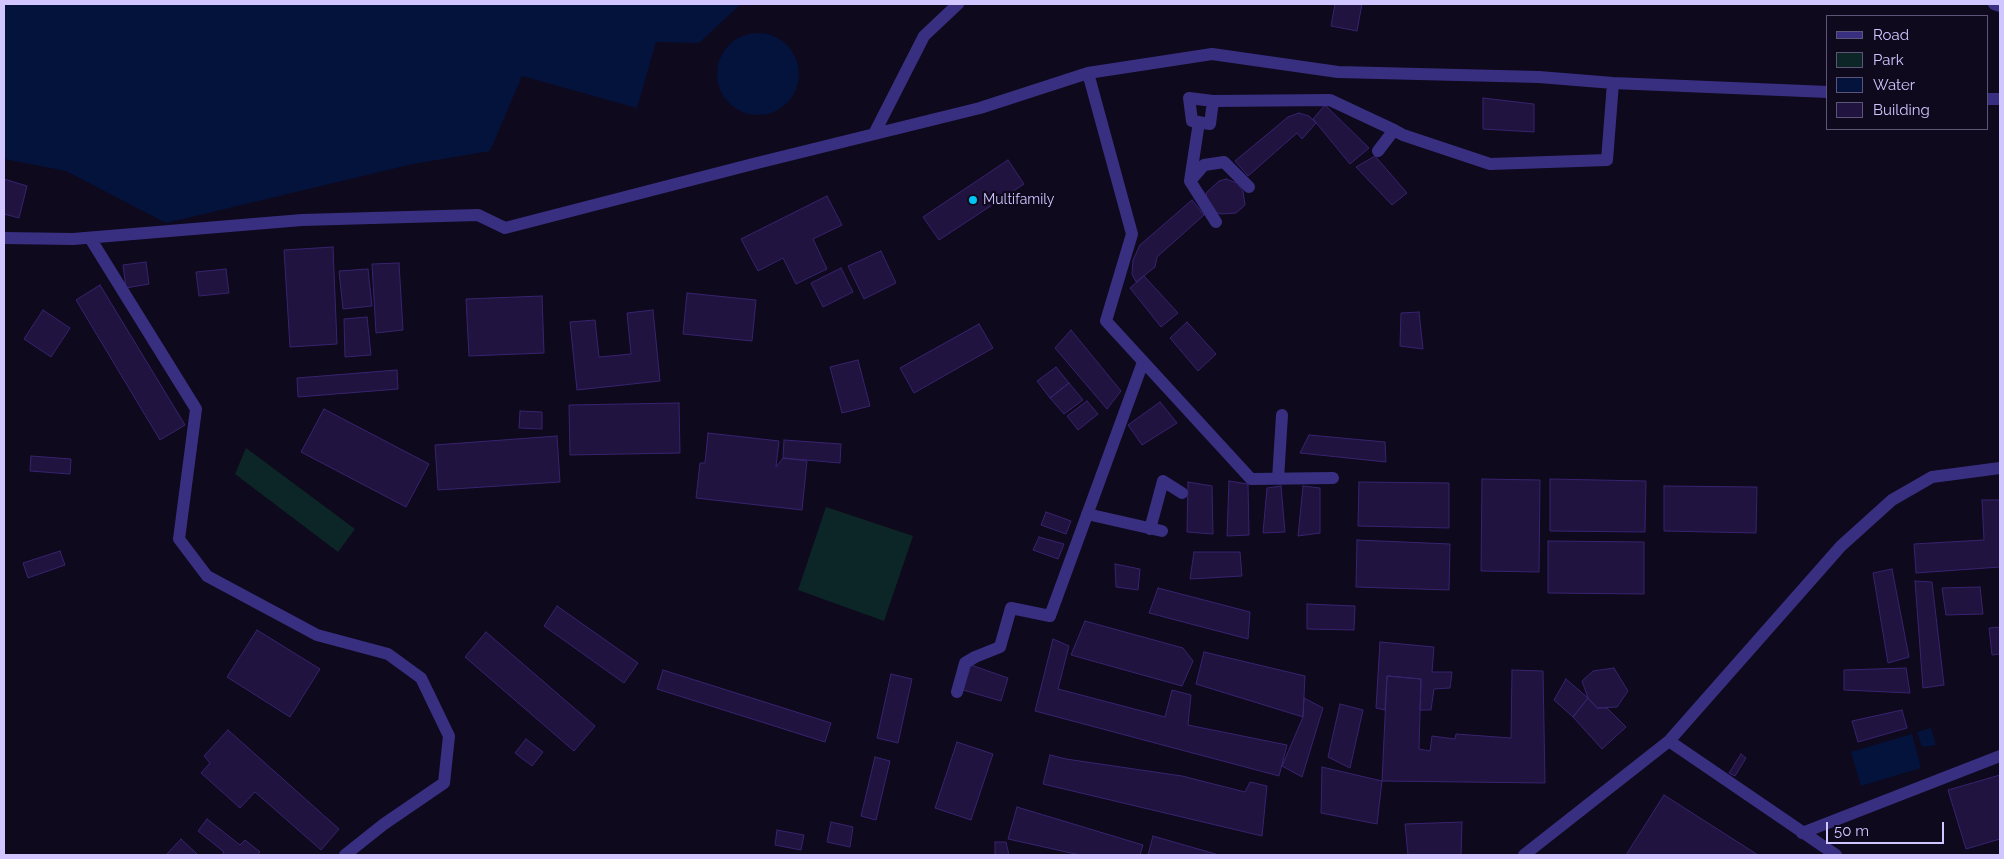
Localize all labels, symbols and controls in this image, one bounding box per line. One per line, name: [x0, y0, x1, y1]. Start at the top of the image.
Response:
legend: [1826, 15, 1989, 130]
text: Road: [1873, 26, 1909, 44]
text: Park: [1873, 51, 1904, 69]
text: Water: [1873, 76, 1915, 94]
text: Building: [1873, 101, 1930, 119]
place label: Multifamily: [983, 192, 1054, 208]
marker: Multifamily: [967, 194, 979, 206]
scale bar: [1829, 812, 1946, 844]
text: 50 m: [1834, 822, 1869, 840]

